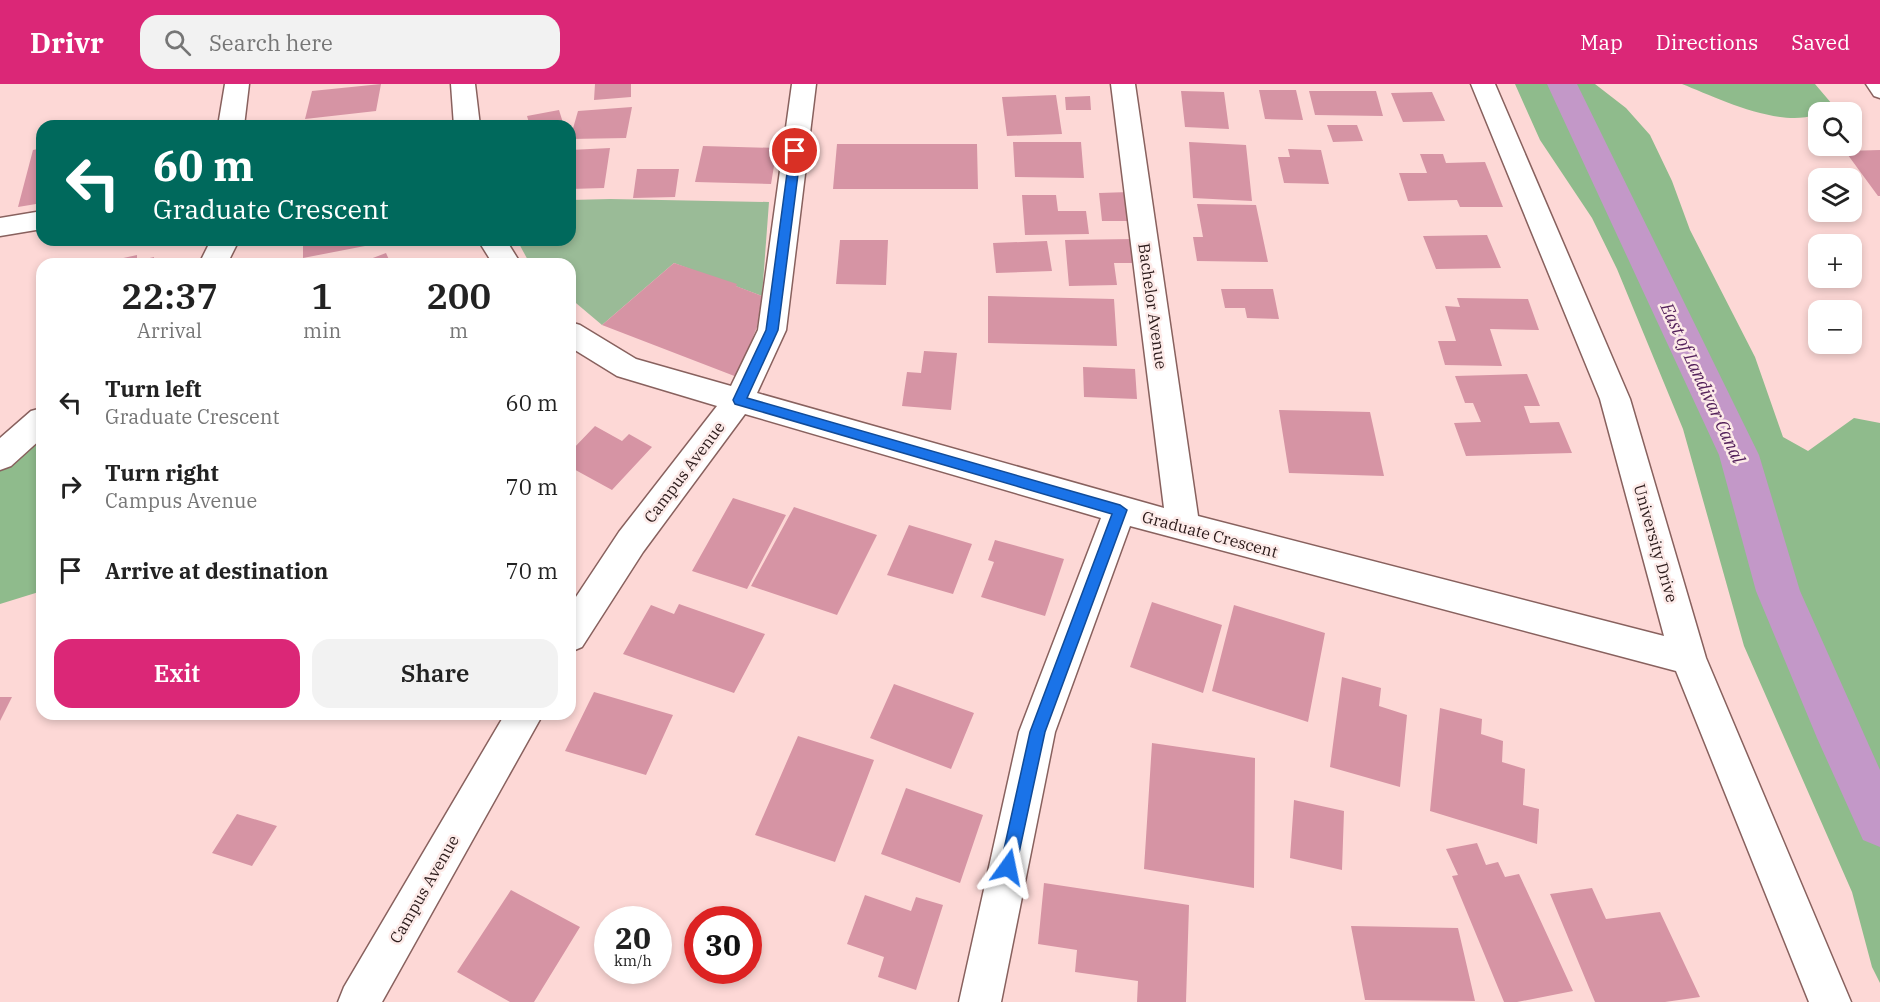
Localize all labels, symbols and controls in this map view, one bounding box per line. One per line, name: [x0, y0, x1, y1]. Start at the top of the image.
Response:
search box: [140, 15, 560, 69]
text: Drivr: [30, 24, 104, 61]
icon: search: [161, 26, 194, 59]
text: Search here: [209, 28, 333, 57]
text: Map: [1580, 28, 1623, 56]
text: Directions: [1656, 28, 1758, 56]
text: Saved: [1791, 28, 1850, 56]
map controls: [1808, 102, 1862, 354]
button: search: [1808, 102, 1862, 156]
pin: [769, 125, 820, 176]
icon: arrive: [778, 134, 811, 167]
text: 60 m: [153, 138, 254, 193]
icon: left: [54, 144, 132, 222]
button: layers: [1808, 168, 1862, 222]
text: Graduate Crescent: [153, 191, 389, 226]
button: +: [1808, 234, 1862, 288]
street label: Bachelor Avenue: [1134, 242, 1172, 370]
text: 22:37: [121, 272, 218, 319]
text: 1: [311, 272, 333, 319]
text: 200: [426, 272, 491, 319]
water label: East of Landivar Canal: [1655, 298, 1751, 468]
button: −: [1808, 300, 1862, 354]
text: Arrival: [137, 317, 202, 344]
text: min: [303, 317, 341, 344]
text: m: [449, 317, 468, 344]
text: Turn left: [105, 374, 201, 403]
icon: left: [54, 386, 87, 419]
text: 60 m: [506, 388, 558, 417]
text: Graduate Crescent: [105, 403, 280, 430]
street label: Campus Avenue: [639, 417, 729, 527]
text: Turn right: [105, 458, 219, 487]
icon: right: [54, 470, 87, 503]
text: 70 m: [506, 472, 558, 501]
street label: University Drive: [1630, 482, 1682, 604]
text: Campus Avenue: [105, 487, 257, 514]
street label: Graduate Crescent: [1140, 506, 1280, 562]
icon: arrive: [54, 554, 87, 587]
text: Arrive at destination: [105, 556, 328, 585]
text: 70 m: [506, 556, 558, 585]
button: Exit: [54, 639, 300, 708]
button: Share: [312, 639, 558, 708]
street label: Campus Avenue: [385, 831, 463, 947]
position arrow: [976, 835, 1040, 899]
speed limit sign: 30: [684, 906, 762, 984]
text: 20: [615, 918, 651, 957]
text: km/h: [614, 951, 652, 970]

